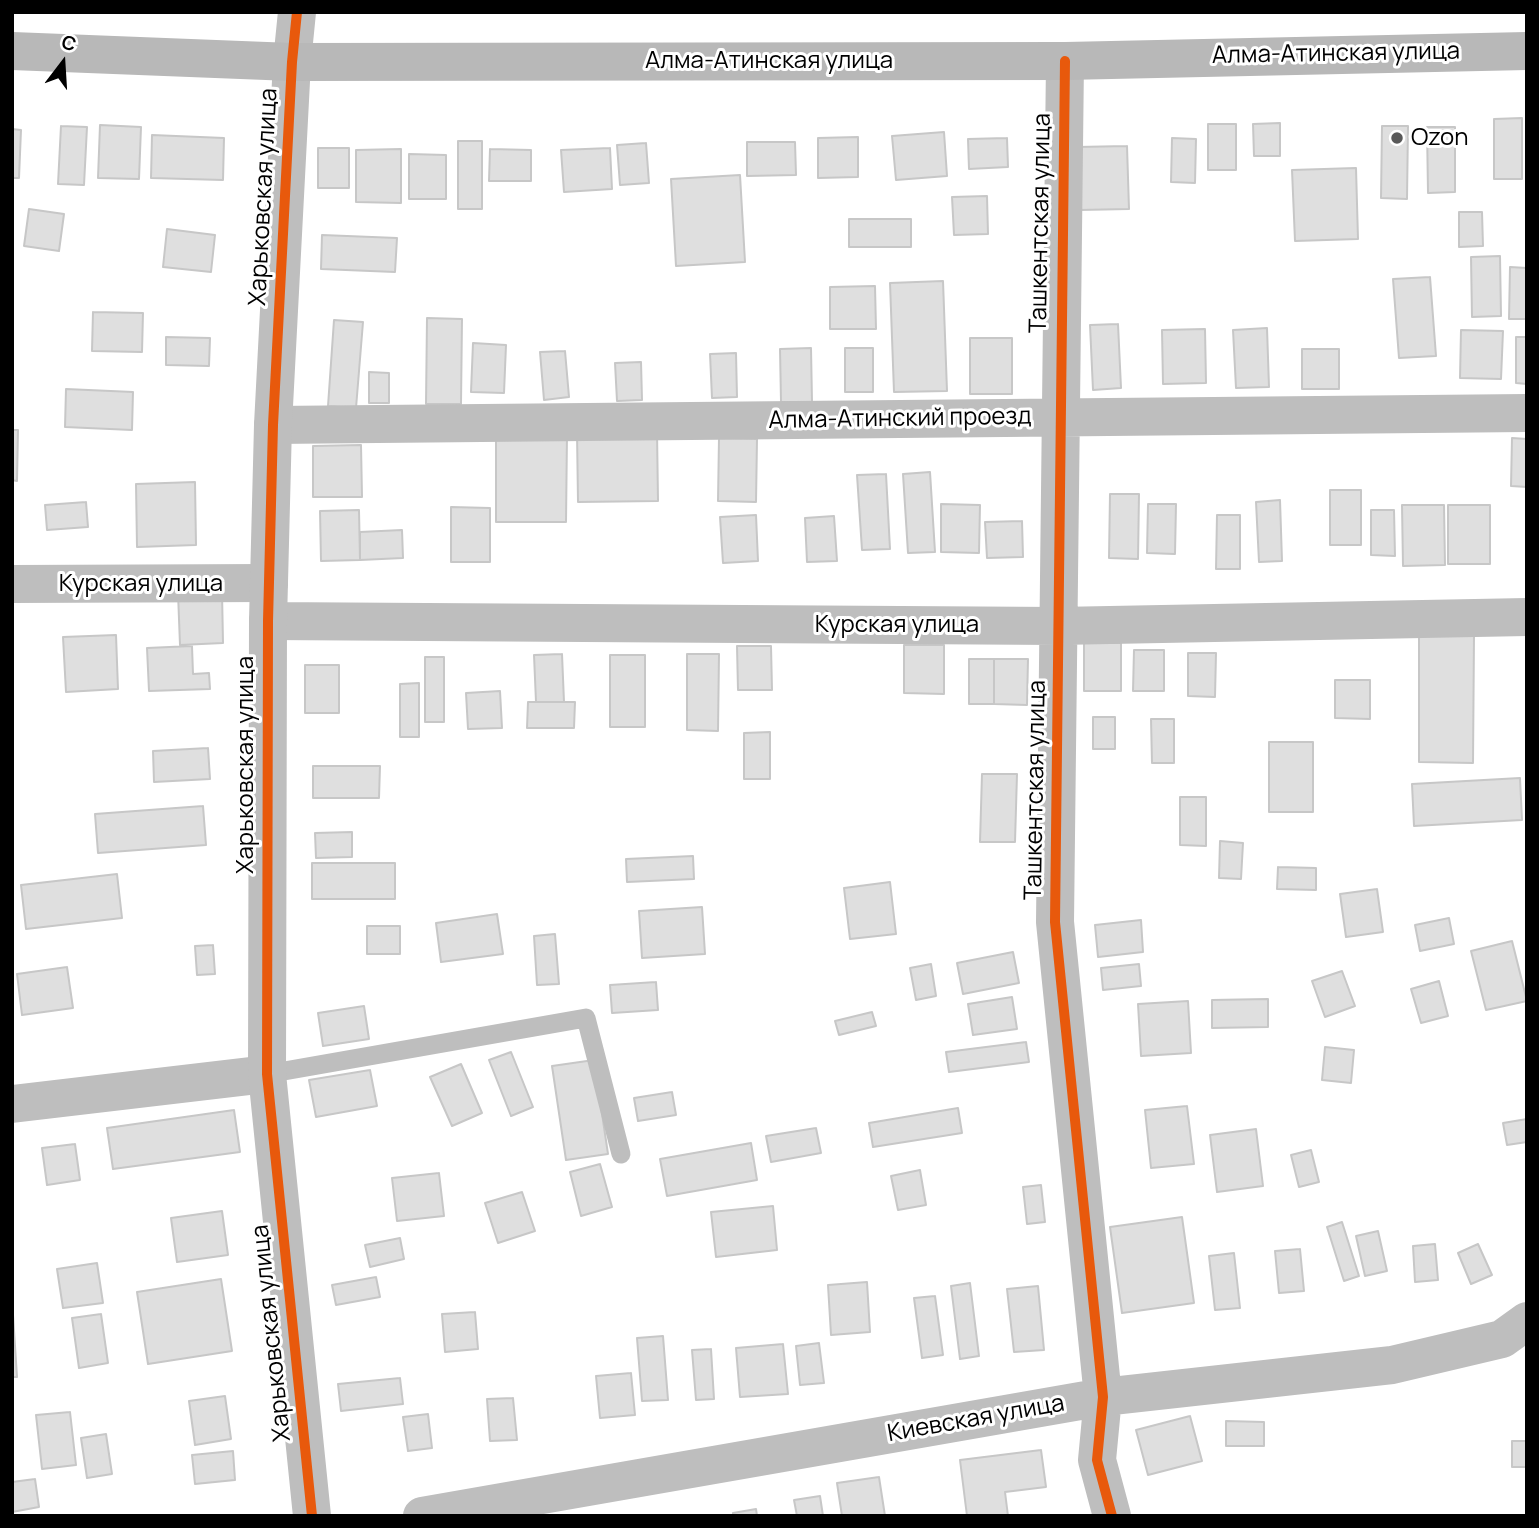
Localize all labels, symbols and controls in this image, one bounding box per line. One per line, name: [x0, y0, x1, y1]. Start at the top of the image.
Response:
north arrow: [28, 28, 98, 98]
text: С: [59, 28, 80, 57]
street label: Алма-Атинская улица: [1212, 37, 1460, 71]
street label: Алма-Атинская улица: [645, 47, 893, 75]
street label: Харьковская улица: [244, 87, 284, 307]
street label: Ташкентская улица: [1025, 113, 1057, 333]
place label: Ozon: [1411, 124, 1469, 152]
marker: Ozon: [1389, 130, 1405, 146]
street label: Алма-Атинский проезд: [768, 402, 1032, 436]
street label: Курская улица: [59, 570, 223, 598]
street label: Курская улица: [815, 611, 979, 639]
street label: Харьковская улица: [232, 656, 260, 874]
street label: Ташкентская улица: [1020, 680, 1052, 900]
street label: Харьковская улица: [246, 1223, 298, 1443]
street label: Киевская улица: [885, 1389, 1067, 1449]

